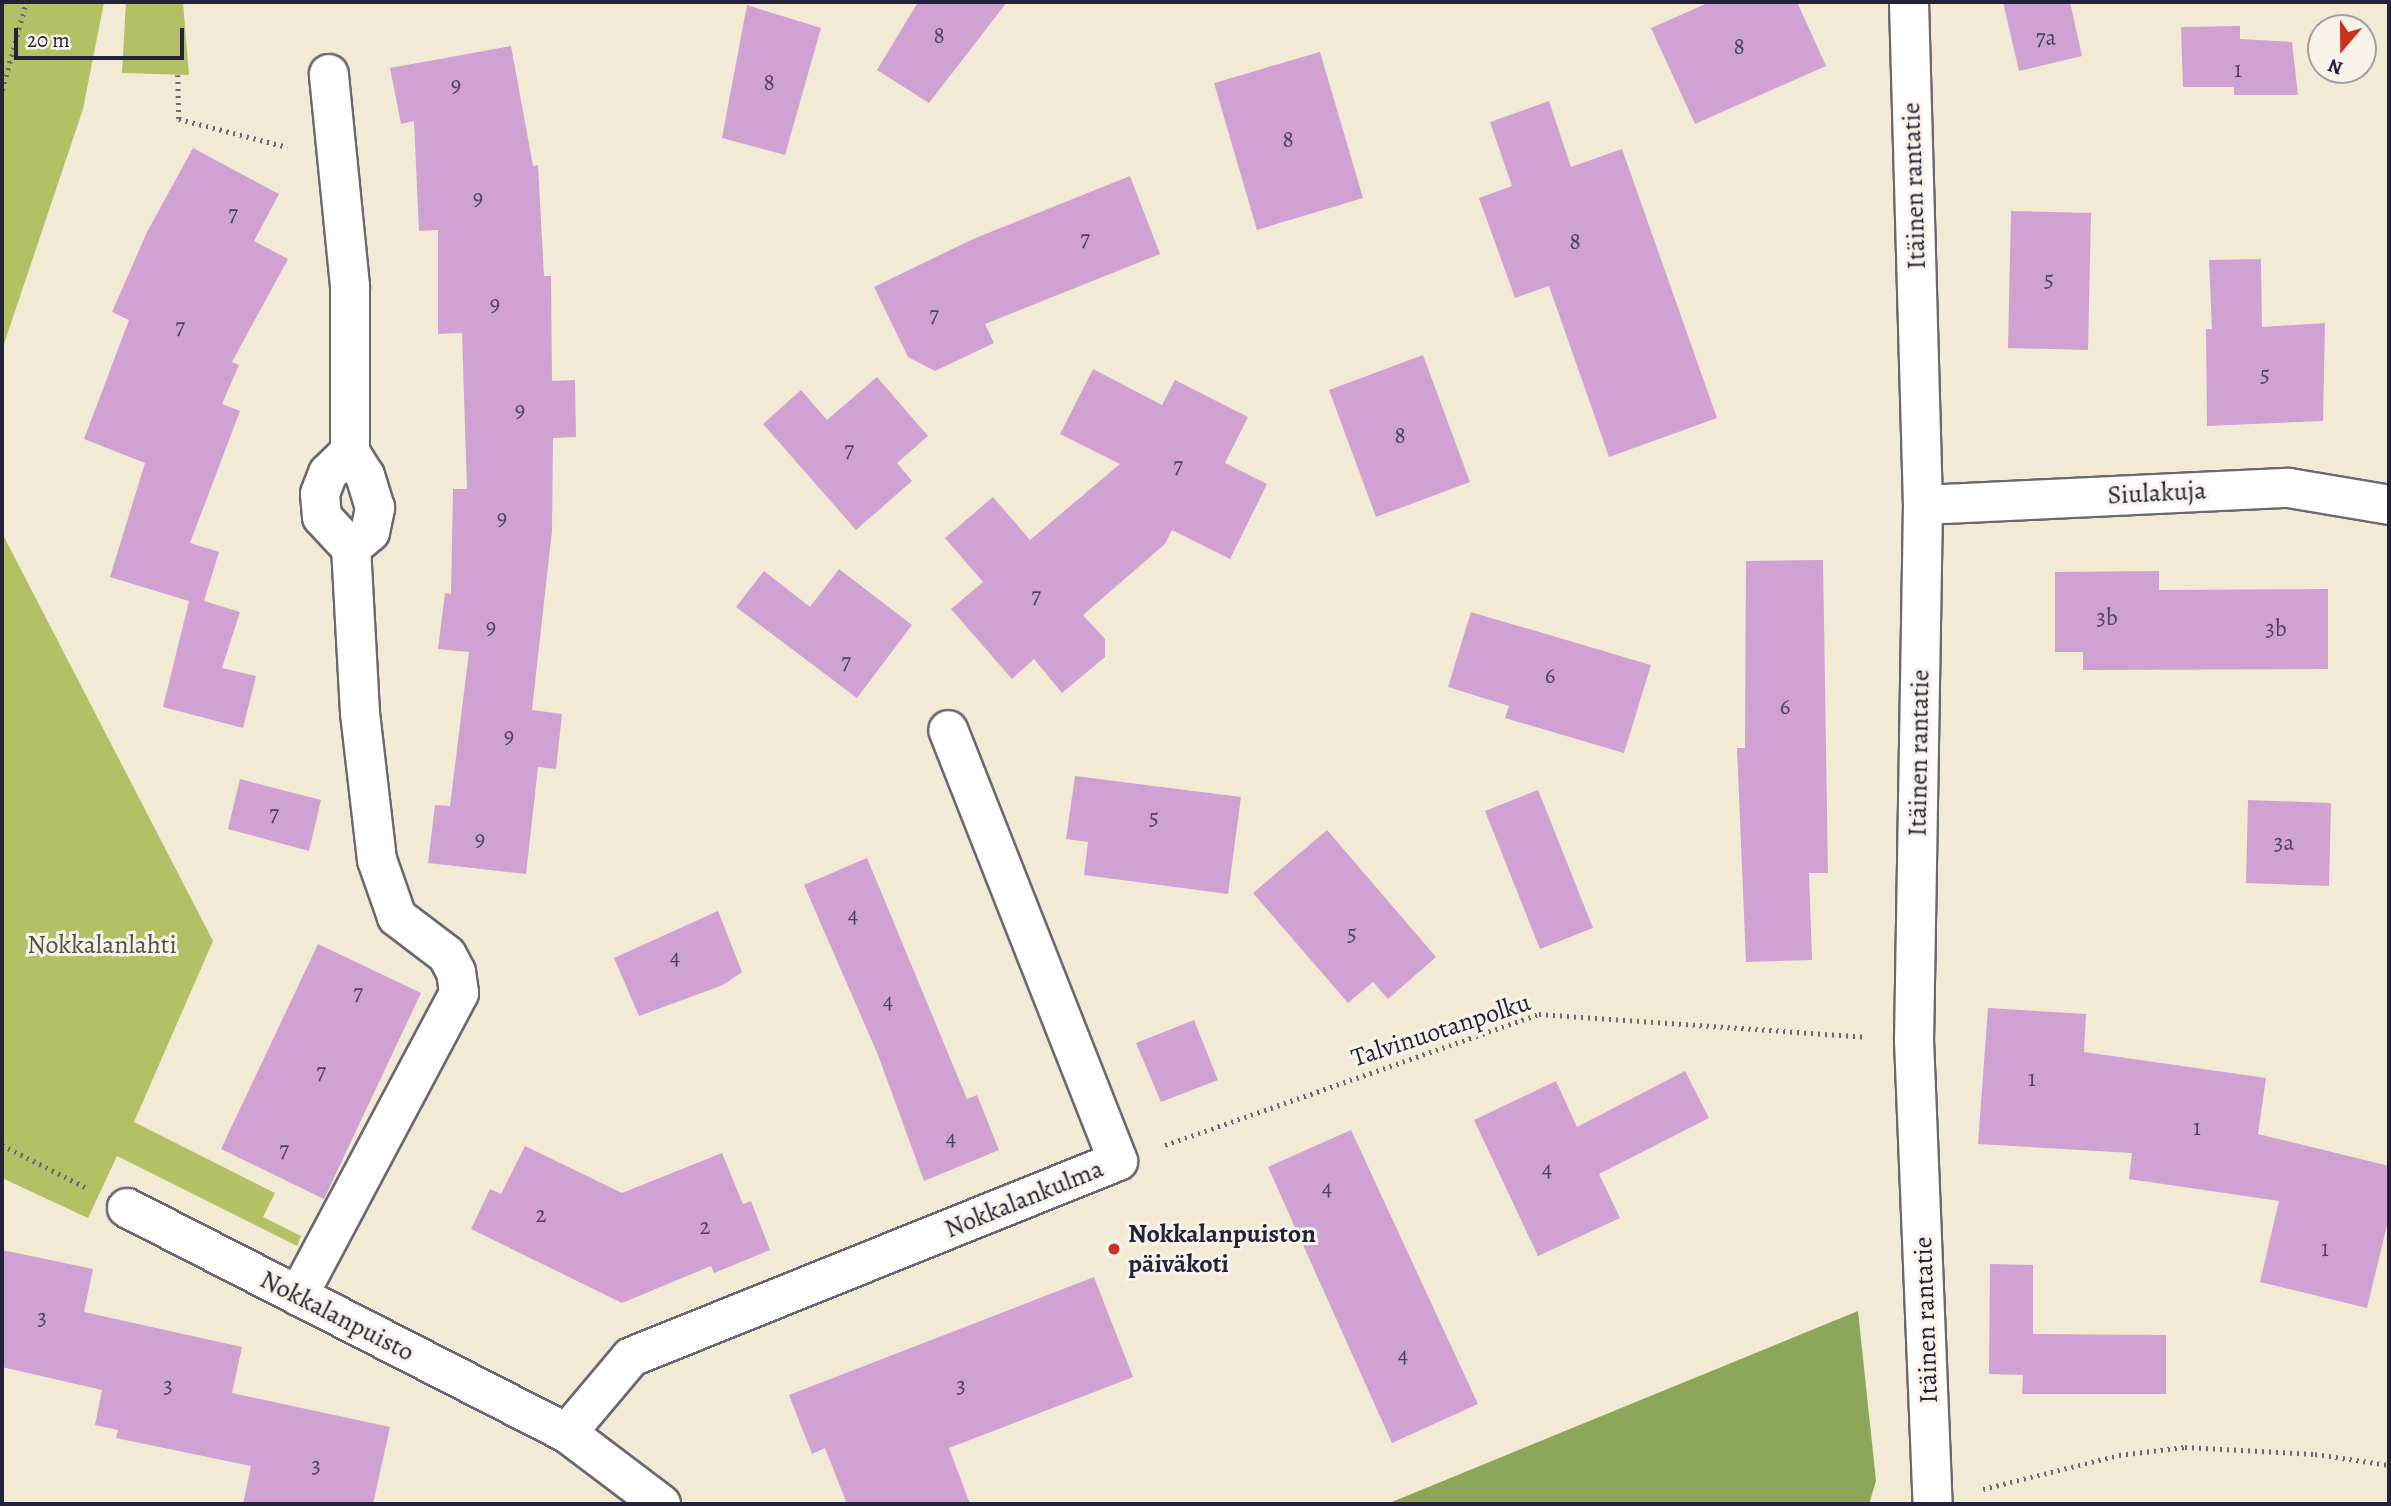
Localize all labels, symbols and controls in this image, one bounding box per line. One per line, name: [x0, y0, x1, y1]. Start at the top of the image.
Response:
scale bar: [18, 14, 187, 58]
north arrow: [2307, 14, 2377, 84]
house number: 8: [933, 22, 945, 50]
house number: 7a: [2036, 24, 2056, 52]
text: 20 m: [27, 26, 70, 54]
house number: 8: [1733, 33, 1745, 61]
text: N: [2325, 52, 2346, 81]
house number: 1: [2234, 56, 2242, 84]
house number: 8: [763, 69, 775, 97]
house number: 9: [451, 71, 461, 99]
street label: Itäinen rantatie: [1895, 102, 1933, 270]
house number: 8: [1282, 126, 1294, 154]
house number: 9: [473, 184, 483, 212]
house number: 7: [228, 200, 238, 228]
house number: 7: [1080, 225, 1090, 253]
house number: 8: [1569, 228, 1581, 256]
house number: 5: [2044, 266, 2054, 294]
house number: 9: [490, 290, 500, 318]
house number: 7: [929, 301, 939, 329]
house number: 7: [175, 313, 185, 341]
house number: 5: [2260, 361, 2270, 389]
house number: 9: [515, 396, 525, 424]
house number: 8: [1394, 422, 1406, 450]
house number: 7: [844, 436, 854, 464]
house number: 7: [1173, 452, 1183, 480]
street label: Siulakuja: [2107, 475, 2207, 511]
house number: 9: [497, 504, 507, 532]
house number: 7: [1031, 582, 1041, 610]
house number: 3b: [2096, 604, 2118, 632]
house number: 9: [486, 613, 496, 641]
house number: 3b: [2265, 615, 2287, 643]
house number: 7: [841, 648, 851, 676]
house number: 6: [1545, 662, 1555, 690]
street label: Itäinen rantatie: [1902, 669, 1936, 837]
house number: 6: [1780, 693, 1790, 721]
house number: 9: [504, 722, 514, 750]
house number: 7: [269, 800, 279, 828]
house number: 5: [1149, 804, 1159, 832]
house number: 9: [475, 825, 485, 853]
house number: 3a: [2274, 829, 2294, 857]
house number: 4: [848, 901, 858, 929]
house number: 5: [1347, 920, 1357, 948]
park label: Nokkalanlahti: [27, 929, 177, 961]
house number: 4: [670, 943, 680, 971]
house number: 7: [353, 979, 363, 1007]
street label: Talvinuotanpolku: [1348, 986, 1534, 1074]
house number: 4: [883, 987, 893, 1015]
house number: 7: [316, 1058, 326, 1086]
house number: 1: [2028, 1065, 2036, 1093]
house number: 1: [2193, 1114, 2201, 1142]
house number: 4: [946, 1124, 956, 1152]
house number: 7: [279, 1136, 289, 1164]
street label: Nokkalankulma: [940, 1153, 1108, 1245]
house number: 4: [1542, 1155, 1552, 1183]
house number: 4: [1322, 1174, 1332, 1202]
house number: 2: [536, 1201, 546, 1229]
house number: 2: [700, 1213, 710, 1241]
place label: Nokkalanpuiston päiväkoti: [1128, 1218, 1316, 1280]
house number: 1: [2321, 1235, 2329, 1263]
street label: Itäinen rantatie: [1907, 1236, 1945, 1404]
marker: Nokkalanpuiston päiväkoti: [1106, 1241, 1122, 1257]
street label: Nokkalanpuisto: [255, 1264, 419, 1368]
house number: 3: [37, 1304, 47, 1332]
house number: 4: [1398, 1341, 1408, 1369]
house number: 3: [163, 1372, 173, 1400]
house number: 3: [956, 1372, 966, 1400]
house number: 3: [311, 1452, 321, 1480]

